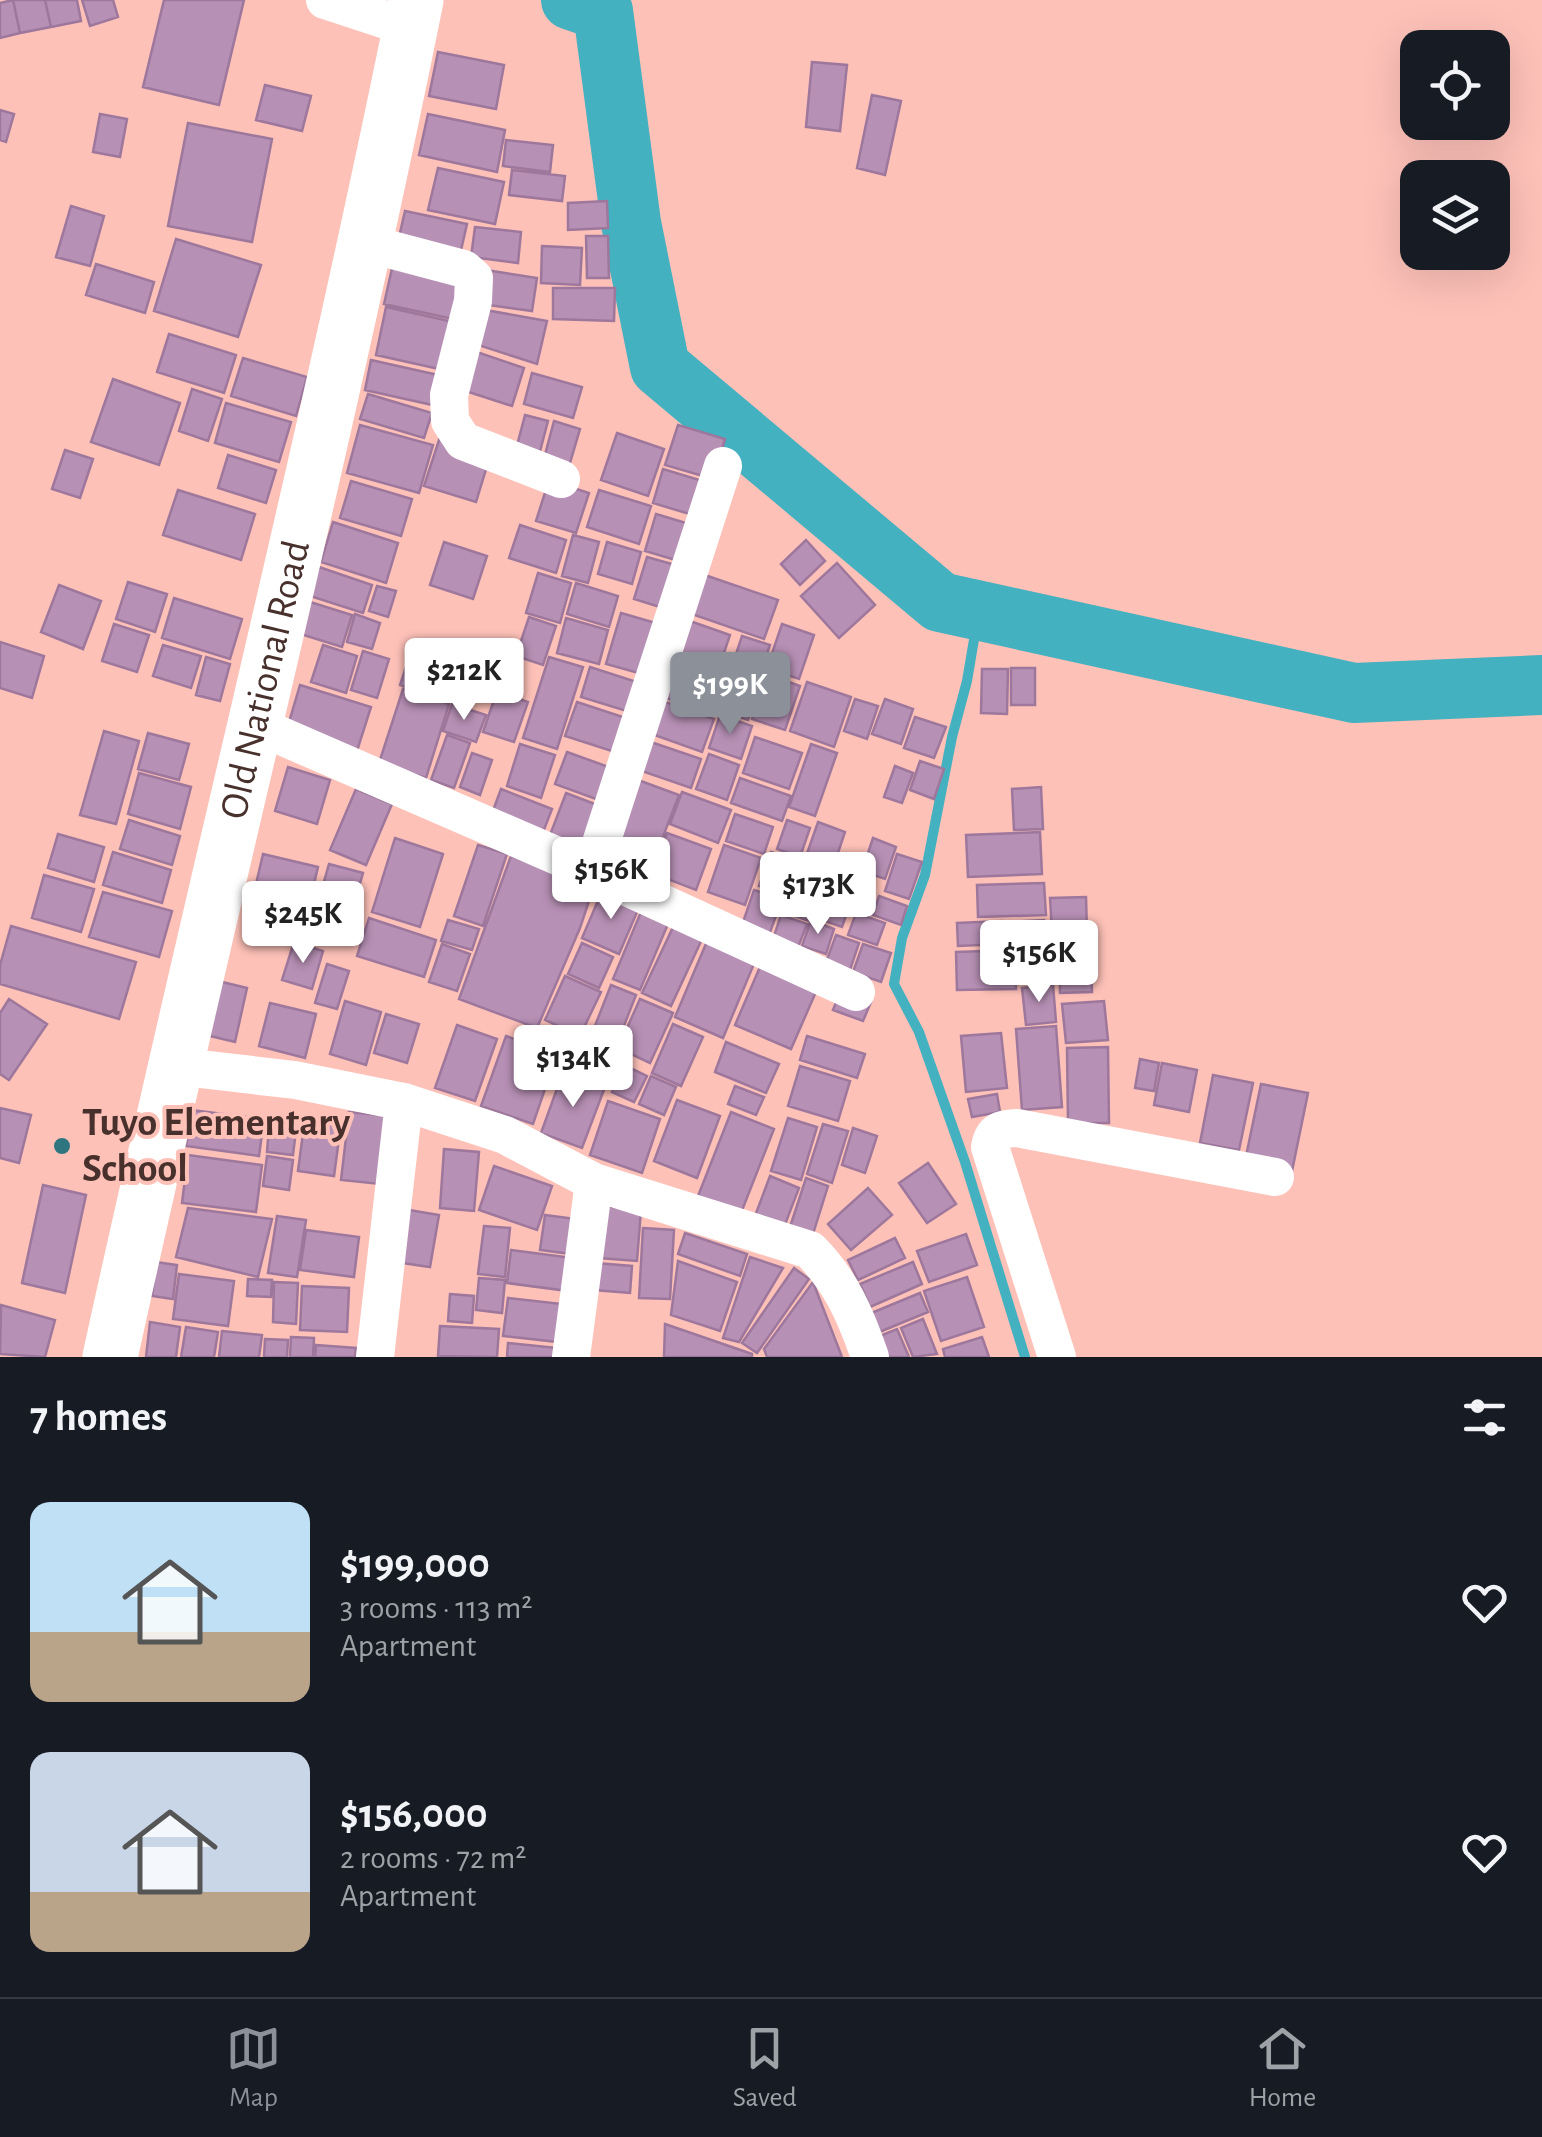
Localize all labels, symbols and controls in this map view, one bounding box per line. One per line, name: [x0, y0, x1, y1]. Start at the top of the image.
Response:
map controls: [1400, 30, 1510, 270]
button: locate: [1400, 30, 1510, 140]
button: layers: [1400, 160, 1510, 270]
street label: Old National Road: [214, 537, 317, 823]
pin: $212K: [394, 638, 534, 723]
pin: $199K: [660, 652, 800, 737]
text: $212K: [427, 654, 501, 686]
text: $199K: [692, 668, 768, 700]
pin: $156K: [541, 837, 681, 922]
pin: $173K: [748, 852, 888, 937]
text: $156K: [574, 853, 648, 885]
text: $173K: [782, 868, 854, 900]
pin: $245K: [233, 881, 373, 966]
text: $245K: [264, 897, 342, 929]
pin: $156K: [969, 920, 1109, 1005]
text: $156K: [1002, 936, 1076, 968]
pin: $134K: [503, 1025, 643, 1110]
text: $134K: [536, 1041, 610, 1073]
place label: Tuyo Elementary School: [82, 1103, 350, 1189]
marker: Tuyo Elementary School: [51, 1135, 73, 1157]
icon: filters: [1457, 1390, 1512, 1445]
text: 7 homes: [30, 1396, 167, 1438]
icon: home: [110, 1542, 230, 1662]
text: $199,000: [340, 1543, 490, 1585]
icon: heart: [1457, 1575, 1512, 1630]
text: 3 rooms · 113 m²: [340, 1592, 532, 1624]
text: Apartment: [340, 1630, 476, 1662]
icon: home: [110, 1792, 230, 1912]
text: $156,000: [340, 1793, 488, 1835]
icon: heart: [1457, 1825, 1512, 1880]
text: 2 rooms · 72 m²: [340, 1842, 527, 1874]
text: Apartment: [340, 1880, 476, 1912]
tab: Map: [226, 2021, 281, 2115]
tab: Saved: [733, 2021, 797, 2115]
tab: Home: [1249, 2021, 1316, 2115]

